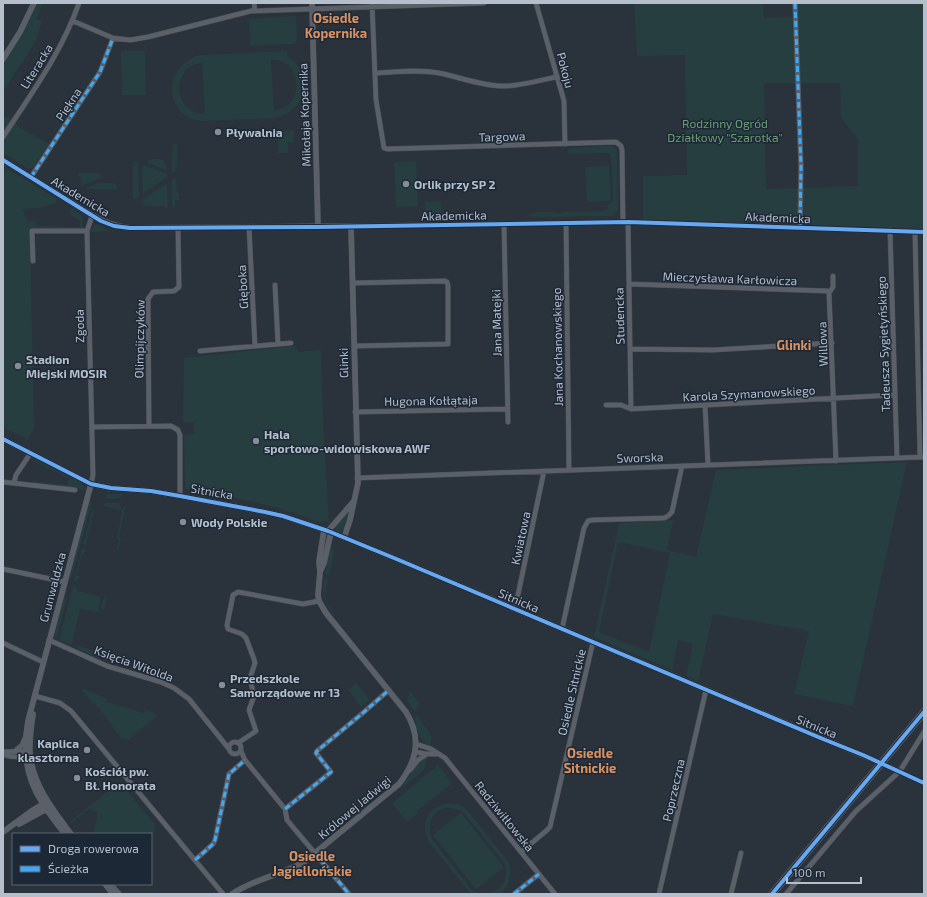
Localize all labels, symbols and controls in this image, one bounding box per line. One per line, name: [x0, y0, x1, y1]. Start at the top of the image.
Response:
district label: Osiedle Kopernika: [305, 10, 367, 41]
street label: Literacka: [17, 41, 55, 91]
street label: Pokoju: [554, 51, 577, 90]
street label: Mikołaja Kopernika: [295, 63, 314, 167]
street label: Piękna: [52, 85, 84, 123]
park label: Rodzinny Ogród Działkowy "Szarotka": [667, 116, 783, 144]
place label: Pływalnia: [226, 125, 283, 140]
marker: Pływalnia: [213, 127, 223, 137]
street label: Targowa: [478, 128, 526, 144]
street label: Akademicka: [49, 173, 113, 219]
place label: Orlik przy SP 2: [414, 177, 495, 192]
marker: Orlik przy SP 2: [401, 179, 411, 189]
street label: Akademicka: [421, 207, 487, 223]
street label: Akademicka: [745, 209, 811, 225]
street label: Głęboka: [234, 265, 250, 309]
street label: Mieczysława Karłowicza: [662, 269, 798, 287]
street label: Tadeusza Sygietyńskiego: [874, 276, 892, 412]
street label: Jana Kochanowskiego: [549, 287, 565, 407]
street label: Studencka: [612, 287, 626, 345]
street label: Jana Matejki: [488, 289, 505, 357]
street label: Olimpijczyków: [131, 299, 148, 379]
street label: Zgoda: [72, 309, 86, 343]
street label: Willowa: [814, 321, 830, 367]
district label: Glinki: [777, 337, 811, 353]
street label: Glinki: [336, 348, 350, 378]
place label: Stadion Miejski MOSIR: [26, 352, 107, 381]
marker: Stadion Miejski MOSIR: [13, 361, 23, 371]
street label: Karola Szymanowskiego: [682, 383, 816, 403]
street label: Hugona Kołłątaja: [384, 392, 478, 409]
place label: Hala sportowo-widowiskowa AWF: [264, 427, 431, 455]
marker: Hala sportowo-widowiskowa AWF: [251, 436, 261, 446]
street label: Sworska: [616, 449, 664, 465]
street label: Sitnicka: [190, 480, 234, 502]
street label: Kwiatowa: [508, 510, 532, 566]
place label: Wody Polskie: [191, 515, 268, 530]
marker: Wody Polskie: [178, 517, 188, 527]
street label: Grunwaldzka: [36, 550, 68, 624]
street label: Sitnicka: [497, 585, 541, 615]
street label: Księcia Witolda: [92, 642, 176, 684]
street label: Osiedle Sitnickie: [554, 647, 588, 737]
place label: Przedszkole Samorządowe nr 13: [230, 671, 340, 699]
marker: Przedszkole Samorządowe nr 13: [217, 680, 227, 690]
street label: Sitnicka: [795, 711, 839, 741]
place label: Kaplica klasztorna: [18, 736, 79, 764]
marker: Kaplica klasztorna: [82, 745, 92, 755]
district label: Osiedle Sitnickie: [564, 745, 616, 776]
street label: Poprzeczna: [659, 757, 687, 823]
place label: Kościół pw. Bł. Honorata: [85, 764, 156, 792]
street label: Królowej Jadwigi: [315, 772, 394, 842]
marker: Kościół pw. Bł. Honorata: [72, 773, 82, 783]
street label: Radziwiłłowska: [472, 778, 538, 854]
legend: [12, 833, 152, 885]
text: Droga rowerowa: [48, 841, 139, 855]
district label: Osiedle Jagiellońskie: [272, 848, 352, 879]
scale bar: [787, 859, 861, 885]
text: Ścieżka: [48, 861, 89, 875]
text: 100 m: [793, 865, 825, 879]

